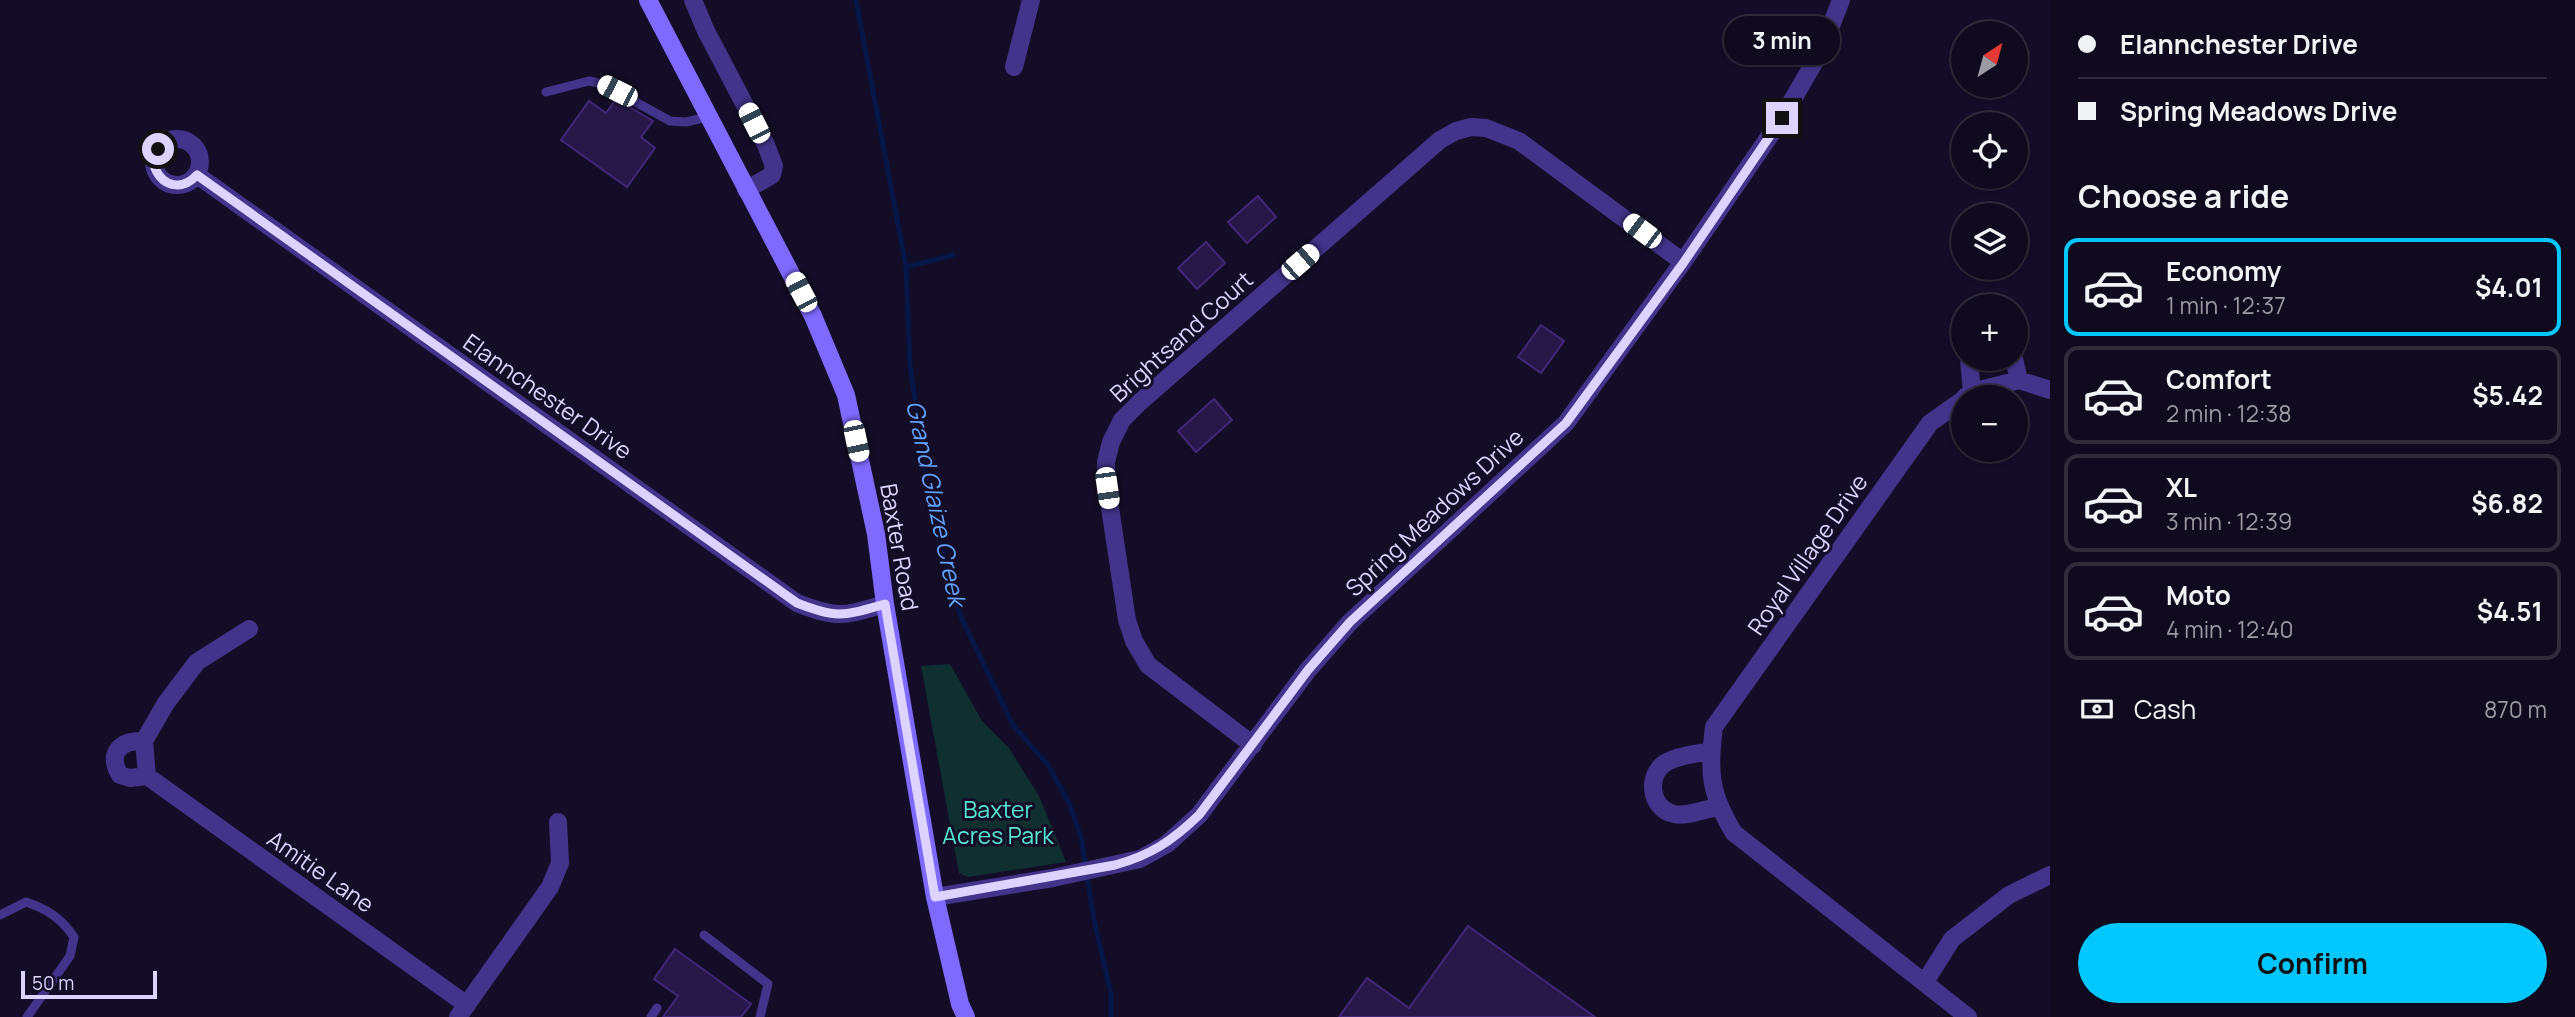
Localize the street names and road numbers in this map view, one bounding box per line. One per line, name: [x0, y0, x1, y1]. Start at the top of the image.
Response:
street label: Brightsand Court: [1103, 263, 1259, 409]
street label: Elannchester Drive: [457, 326, 639, 466]
street label: Spring Meadows Drive: [1338, 421, 1530, 603]
street label: Royal Village Drive: [1739, 467, 1875, 641]
street label: Baxter Road: [873, 481, 927, 613]
street label: Amitie Lane: [261, 822, 381, 920]

